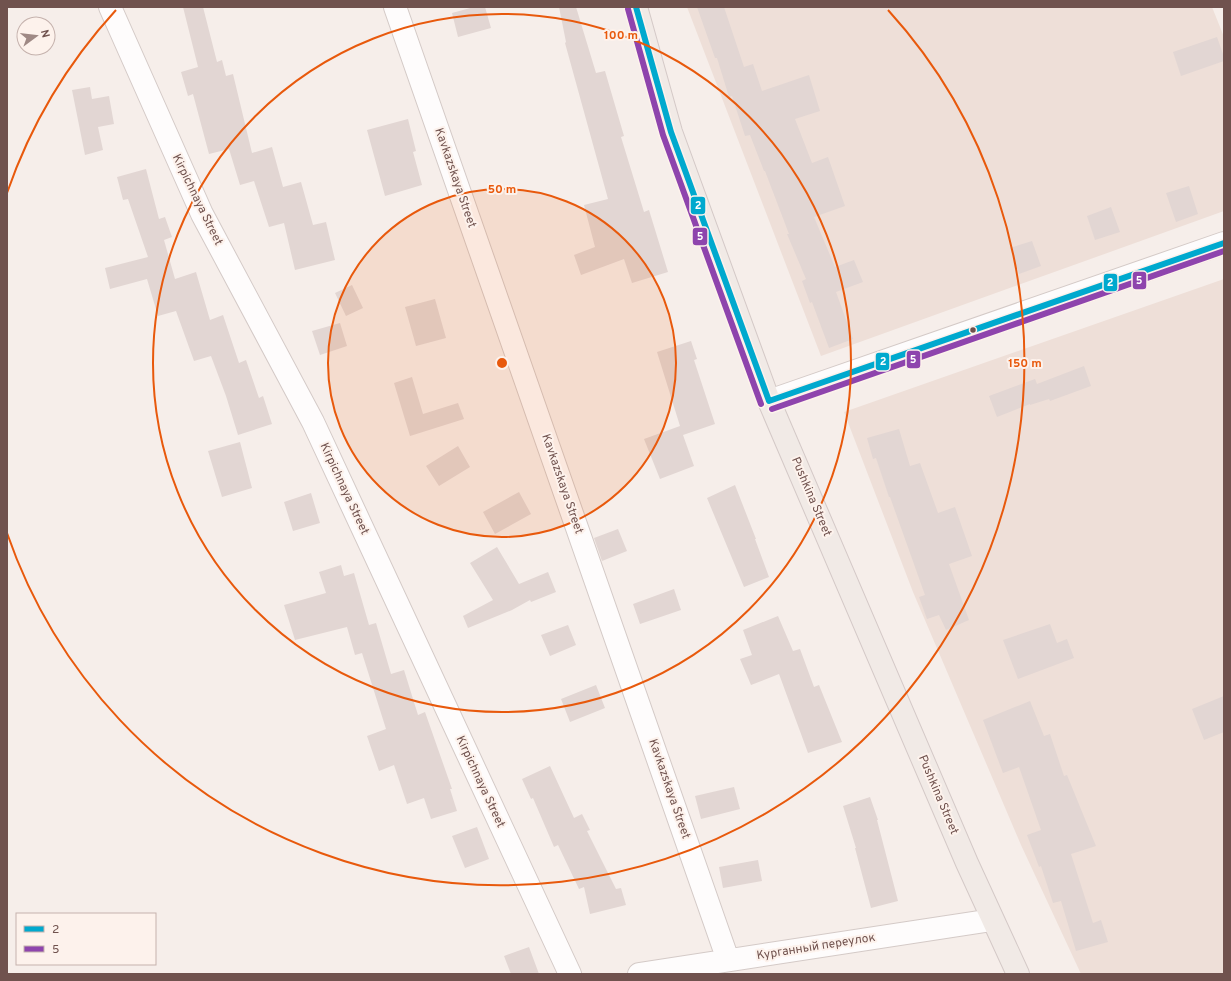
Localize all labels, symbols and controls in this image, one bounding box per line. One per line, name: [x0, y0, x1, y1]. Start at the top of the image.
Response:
north arrow: [16, 16, 56, 56]
text: N: [37, 28, 52, 39]
text: 100 m: [604, 28, 638, 44]
street label: Kavkazskaya Street: [430, 126, 480, 230]
street label: Kirpichnaya Street: [168, 152, 226, 248]
text: 50 m: [488, 182, 516, 198]
line badge: 2: [690, 196, 706, 215]
text: 2: [695, 199, 701, 213]
line badge: 5: [692, 227, 708, 246]
text: 5: [697, 230, 704, 244]
line badge: 5: [1132, 271, 1147, 290]
line badge: 2: [1103, 273, 1118, 292]
text: 5: [1136, 274, 1143, 288]
text: 2: [1107, 276, 1113, 290]
unlabelled marker: [968, 325, 978, 335]
line badge: 5: [906, 350, 921, 369]
line badge: 2: [875, 352, 890, 371]
text: 5: [910, 353, 917, 367]
text: 2: [880, 355, 886, 369]
centre of rings: [495, 356, 509, 370]
text: 150 m: [1008, 356, 1042, 372]
street label: Kavkazskaya Street: [537, 432, 587, 536]
street label: Kirpichnaya Street: [316, 440, 372, 538]
street label: Pushkina Street: [787, 455, 835, 539]
street label: Kirpichnaya Street: [452, 733, 508, 831]
street label: Kavkazskaya Street: [644, 737, 694, 841]
street label: Pushkina Street: [914, 753, 962, 837]
legend: [16, 913, 156, 965]
text: 2: [52, 922, 59, 938]
street label: Курганный переулок: [756, 930, 877, 964]
text: 5: [52, 942, 59, 958]

